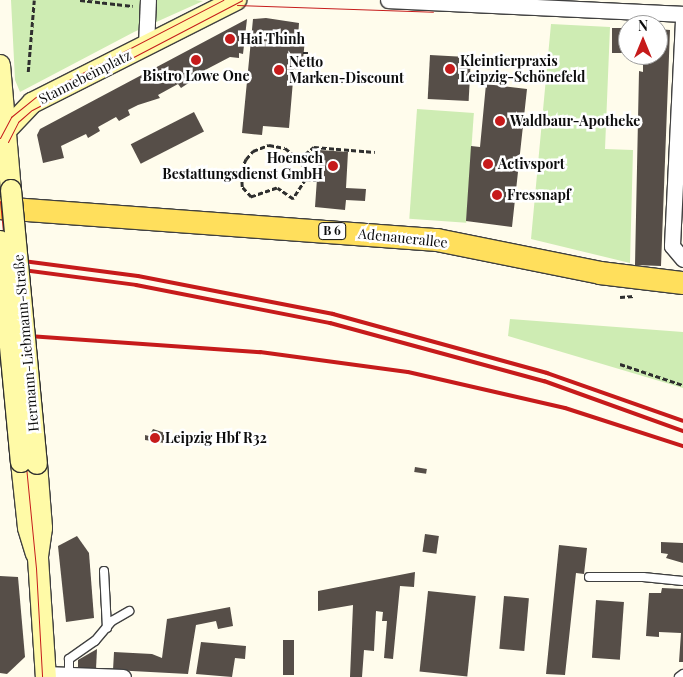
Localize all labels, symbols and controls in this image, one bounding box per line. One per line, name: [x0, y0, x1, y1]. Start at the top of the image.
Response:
north arrow: [618, 15, 668, 65]
text: N: [638, 16, 648, 35]
place label: Hai Thinh: [240, 31, 305, 47]
marker: Hai Thinh: [224, 33, 236, 45]
street label: Stannebeinplatz: [36, 46, 134, 108]
place label: Kleintierpraxis Leipzig-Schönefeld: [460, 53, 585, 85]
marker: Bistro Lowe One: [190, 54, 202, 66]
place label: Netto Marken-Discount: [289, 54, 404, 86]
marker: Kleintierpraxis Leipzig-Schönefeld: [444, 63, 456, 75]
marker: Netto Marken-Discount: [273, 64, 285, 76]
place label: Bistro Lowe One: [143, 68, 249, 84]
place label: Waldbaur-Apotheke: [510, 113, 640, 129]
marker: Waldbaur-Apotheke: [494, 115, 506, 127]
place label: Hoensch Bestattungsdienst GmbH: [162, 150, 323, 182]
place label: Activsport: [498, 156, 565, 172]
marker: Activsport: [482, 158, 494, 170]
marker: Hoensch Bestattungsdienst GmbH: [327, 160, 339, 172]
place label: Fressnapf: [507, 187, 571, 203]
marker: Fressnapf: [491, 189, 503, 201]
road number: B 6: [317, 222, 347, 240]
street label: Adenauerallee: [357, 225, 449, 251]
street label: Hermann-Liebmann-Straße: [10, 254, 42, 432]
place label: Leipzig Hbf R32: [165, 430, 267, 446]
marker: Leipzig Hbf R32: [149, 432, 161, 444]

